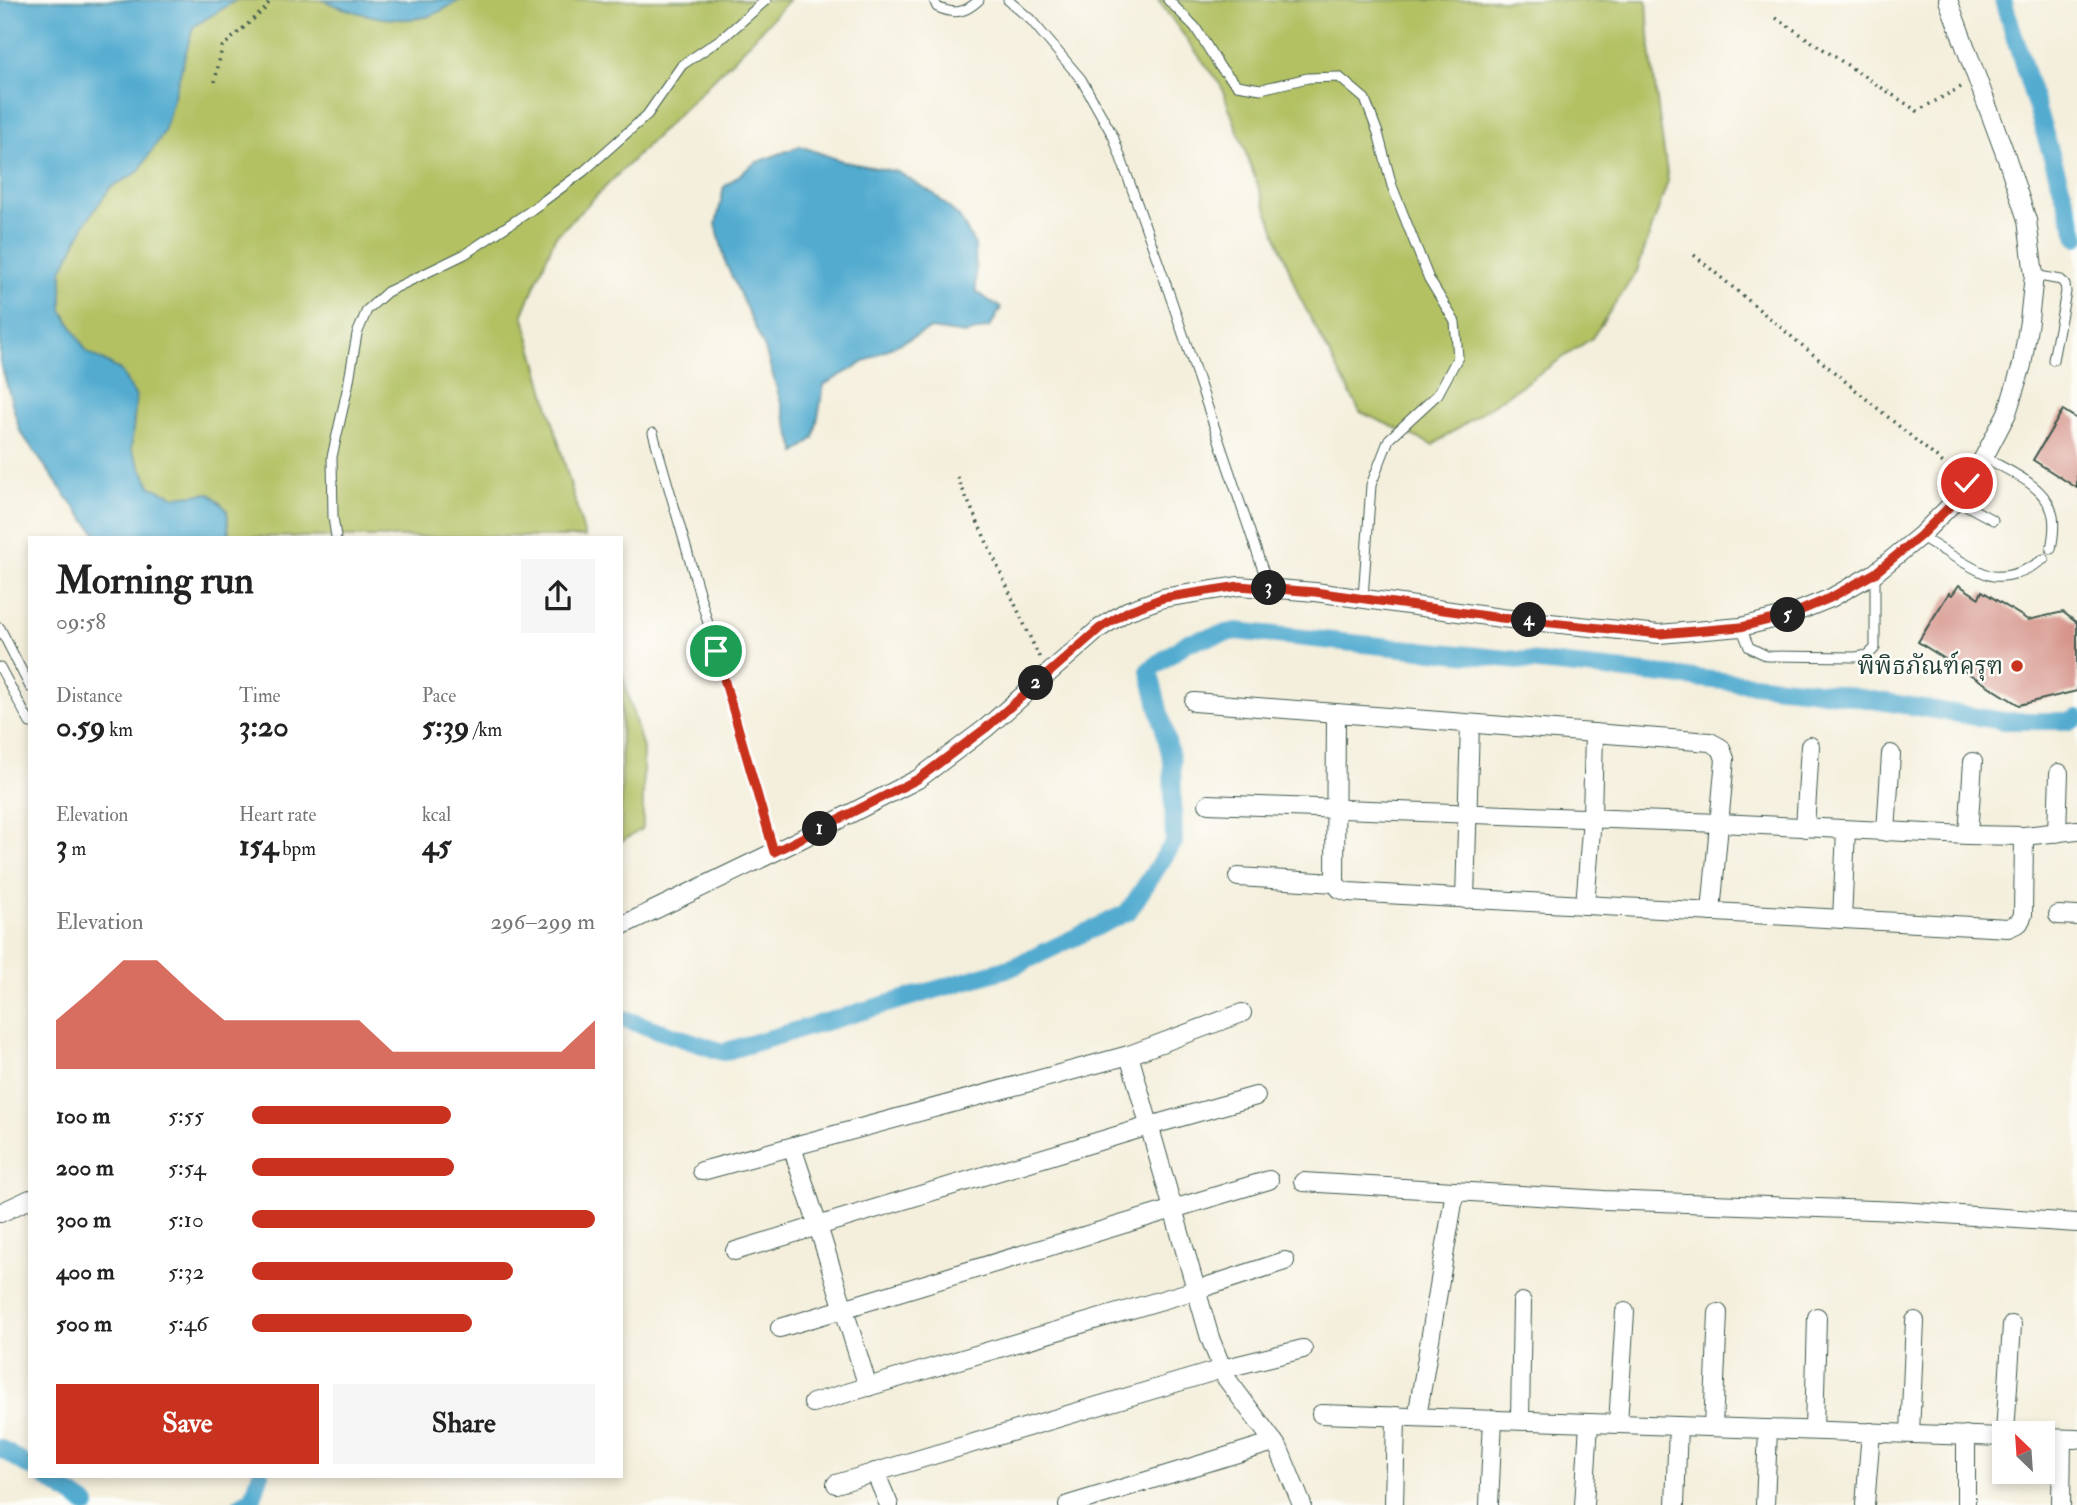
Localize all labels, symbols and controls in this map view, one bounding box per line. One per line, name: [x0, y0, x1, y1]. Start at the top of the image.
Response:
pin: [1937, 453, 1997, 513]
icon: check: [1948, 464, 1986, 502]
text: Morning run: [56, 557, 254, 605]
button: share: [521, 559, 595, 633]
pin: 3: [1252, 570, 1286, 606]
text: 3: [1265, 575, 1272, 599]
pin: 5: [1770, 598, 1806, 632]
pin: 4: [1512, 602, 1546, 638]
text: 5: [1783, 602, 1792, 626]
text: 09:58: [56, 607, 106, 636]
text: 4: [1523, 607, 1534, 631]
pin: [686, 621, 746, 681]
icon: arrive: [697, 632, 735, 670]
place label: พิพิธภัณฑ์ครุฑ: [1857, 650, 2003, 682]
marker: พิพิธภัณฑ์ครุฑ: [2009, 658, 2025, 674]
pin: 2: [1018, 666, 1054, 700]
text: 2: [1031, 670, 1040, 694]
text: Distance: [56, 684, 122, 708]
text: Time: [239, 684, 281, 708]
text: Pace: [422, 684, 456, 708]
text: 0.59: [56, 708, 105, 745]
text: 3:20: [239, 708, 289, 745]
text: 5:39: [422, 708, 470, 745]
text: km: [105, 718, 133, 742]
text: /km: [470, 718, 502, 742]
text: Elevation: [56, 803, 128, 827]
text: Heart rate: [239, 803, 316, 827]
text: kcal: [422, 803, 451, 827]
pin: 1: [802, 812, 838, 846]
text: 1: [816, 816, 823, 840]
text: 3: [56, 827, 68, 864]
text: 154: [239, 827, 278, 864]
text: 45: [422, 827, 451, 864]
text: m: [68, 837, 86, 861]
text: bpm: [278, 837, 316, 861]
text: Elevation: [56, 907, 144, 936]
text: 296–299 m: [490, 907, 595, 936]
text: 100 m: [56, 1101, 110, 1130]
text: 5:55: [168, 1101, 204, 1130]
text: 200 m: [56, 1153, 114, 1182]
text: 5:54: [168, 1153, 206, 1182]
text: 300 m: [56, 1205, 111, 1234]
text: 5:10: [168, 1205, 204, 1234]
text: 400 m: [56, 1257, 115, 1286]
text: 5:32: [168, 1257, 204, 1286]
text: 500 m: [56, 1309, 112, 1338]
text: 5:46: [168, 1309, 208, 1338]
button: Save: [56, 1384, 319, 1464]
button: Share: [333, 1384, 595, 1464]
north arrow: [1992, 1421, 2054, 1484]
map controls: [1992, 1421, 2055, 1484]

